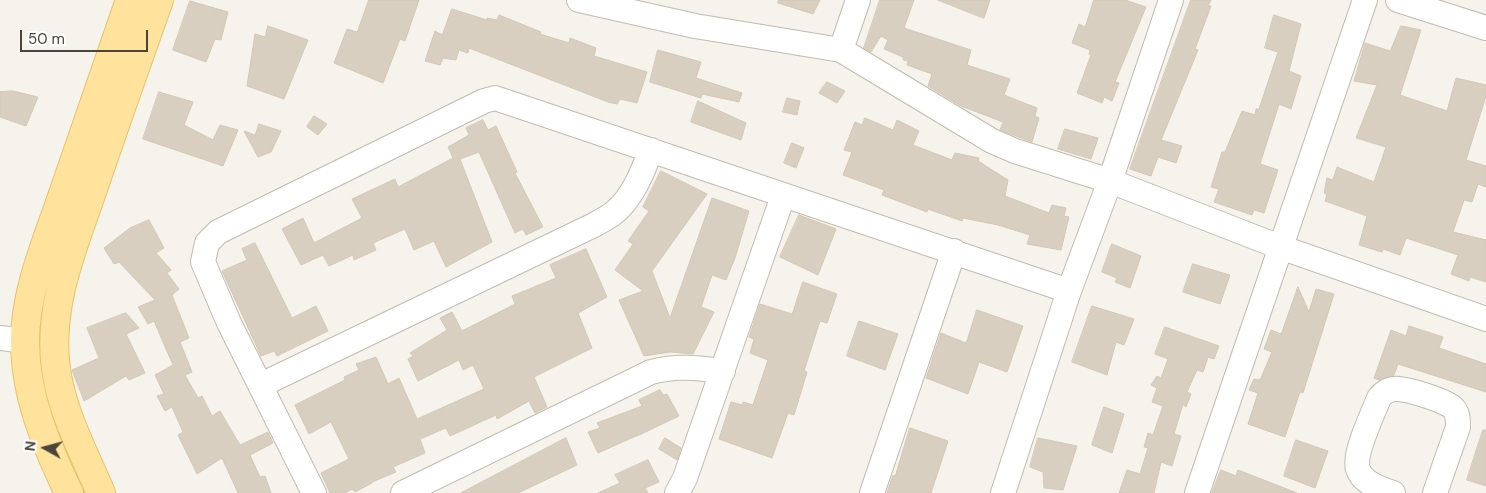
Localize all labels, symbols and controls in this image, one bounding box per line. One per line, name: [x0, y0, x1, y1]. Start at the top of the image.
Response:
scale bar: [22, 20, 150, 52]
text: 50 m: [28, 29, 65, 49]
north arrow: [20, 423, 70, 473]
text: N: [21, 440, 40, 452]

